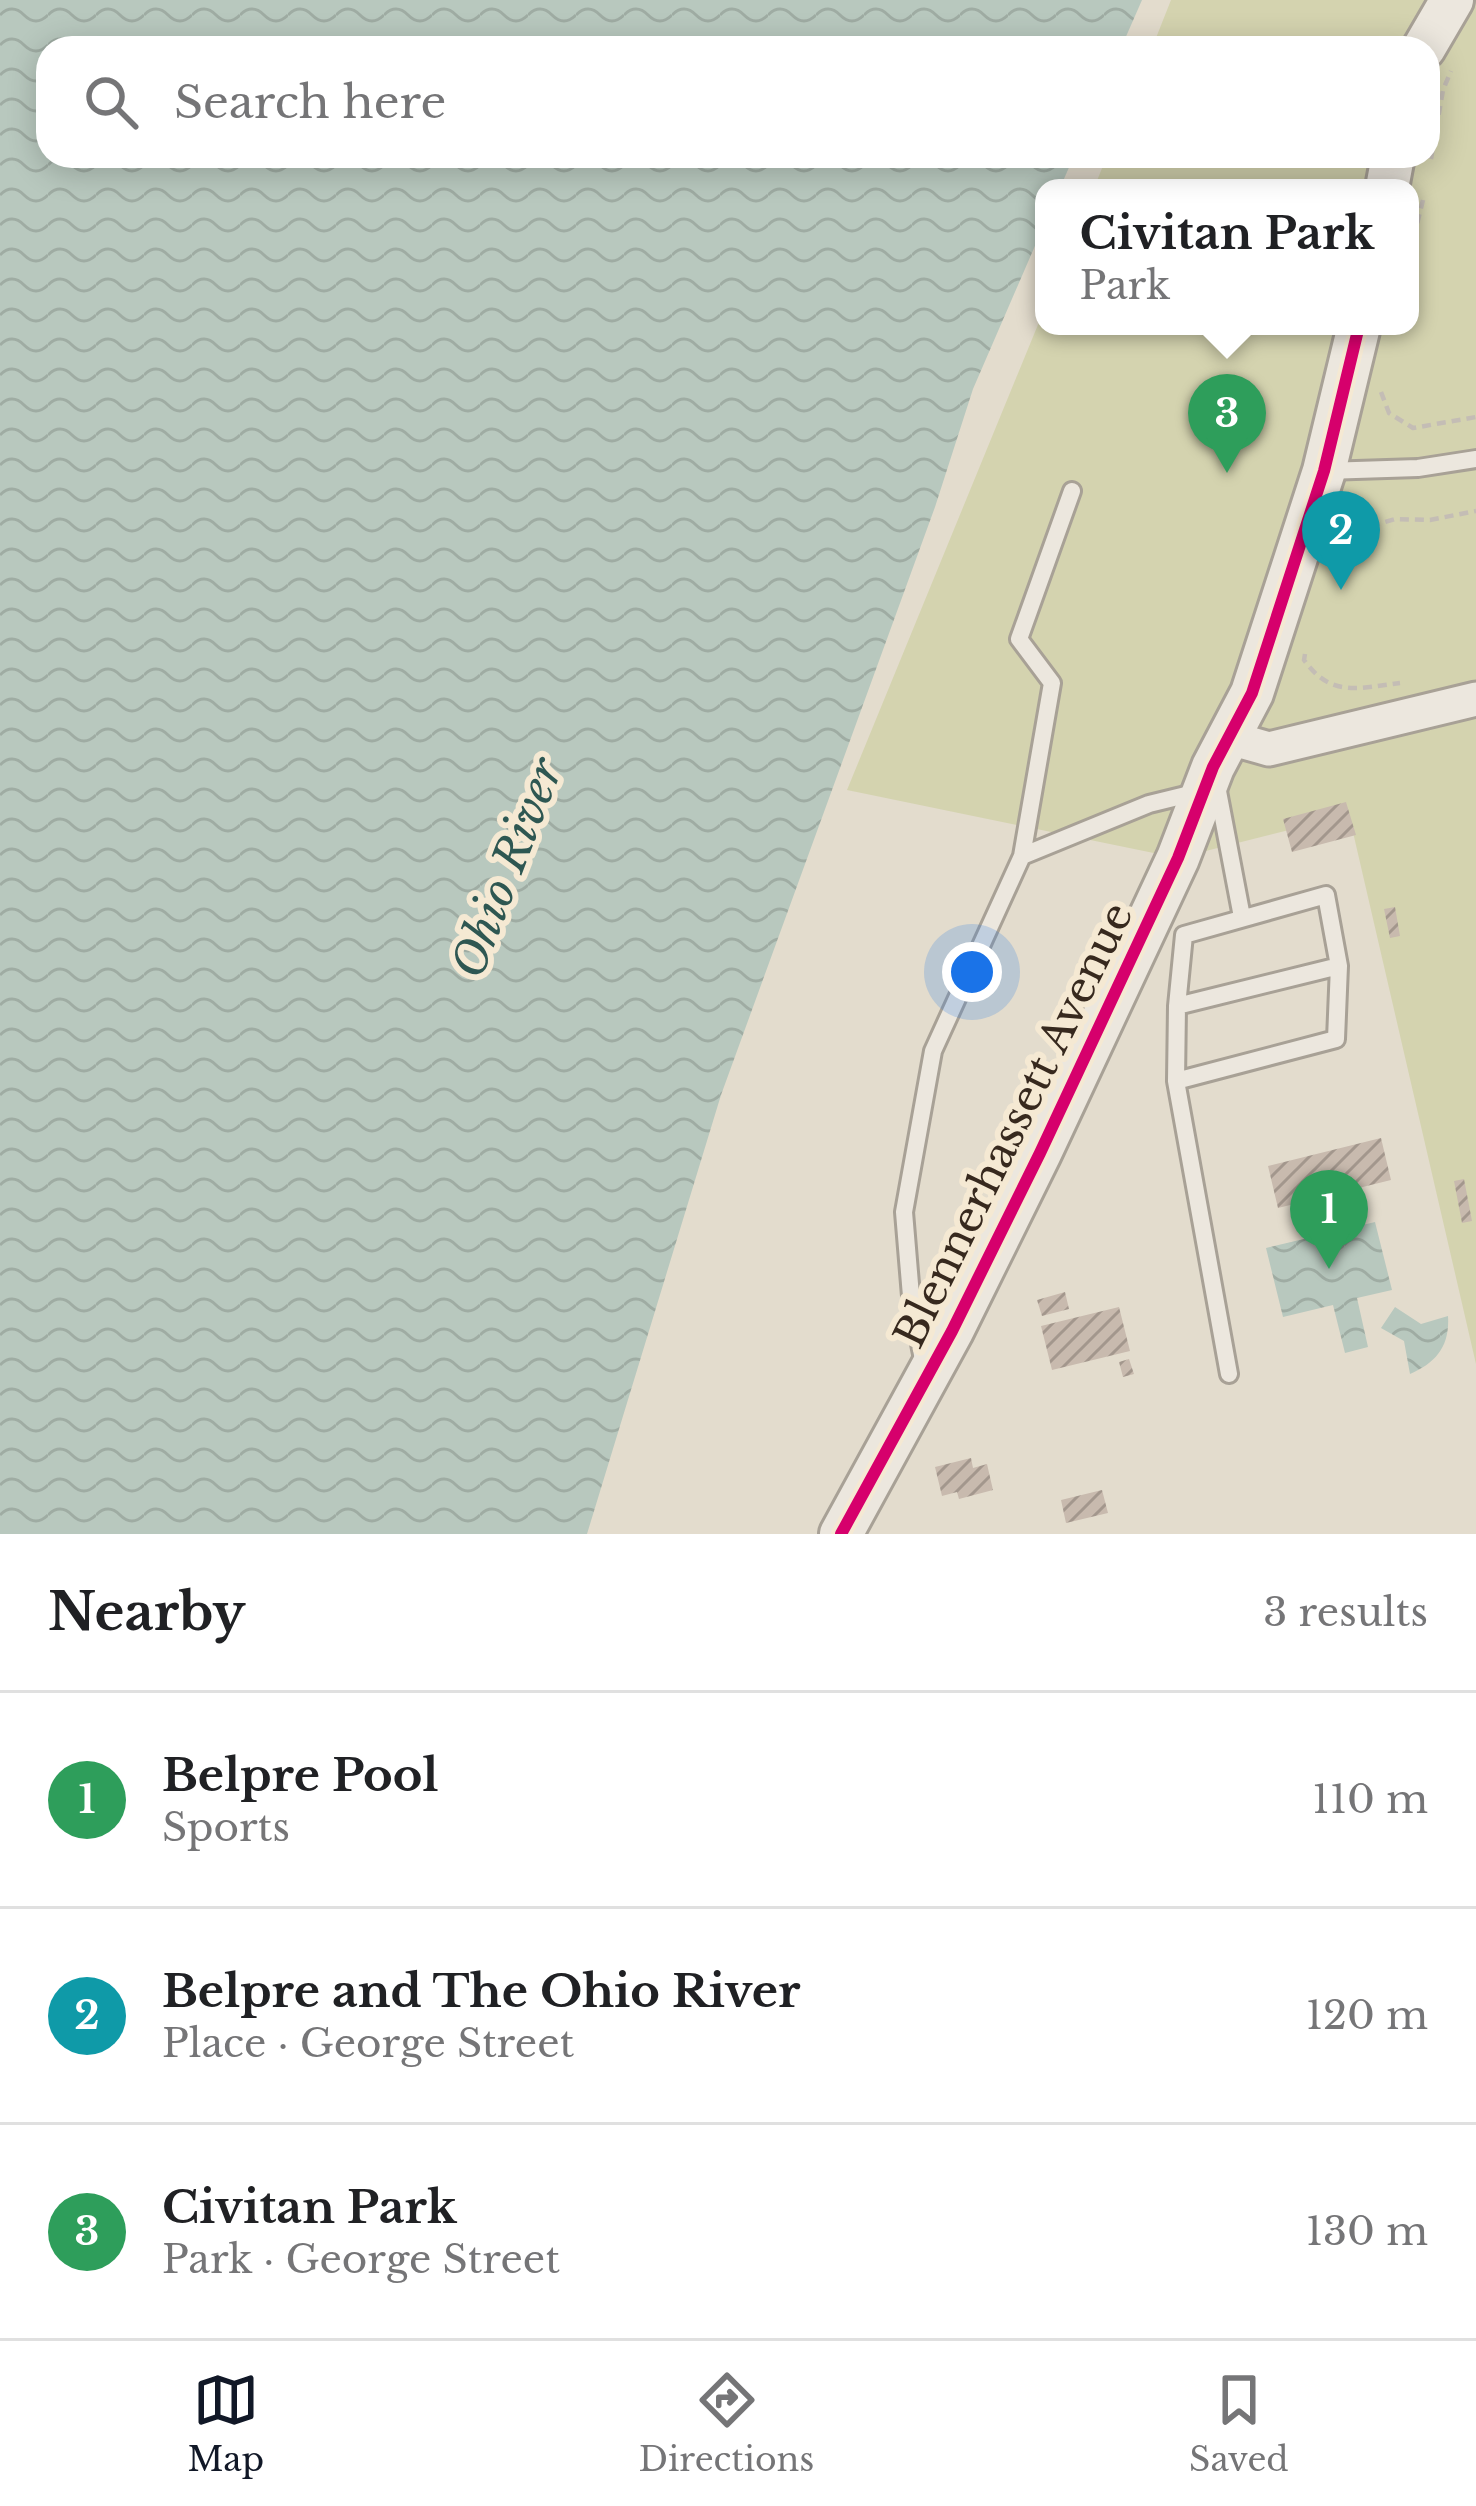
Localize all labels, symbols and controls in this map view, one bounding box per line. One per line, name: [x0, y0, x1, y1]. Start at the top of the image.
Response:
search box: [36, 36, 1440, 168]
icon: search: [78, 69, 144, 135]
text: Search here: [174, 74, 446, 130]
popup: [1035, 179, 1419, 335]
text: Civitan Park: [1080, 205, 1374, 261]
text: Park: [1080, 261, 1170, 310]
pin: 3: [1188, 374, 1266, 473]
pin: 2: [1302, 491, 1380, 590]
water label: Ohio River: [440, 749, 575, 985]
street label: Blennerhassett Avenue: [883, 894, 1143, 1356]
your location: [942, 942, 1002, 1002]
pin: 1: [1290, 1170, 1368, 1269]
text: Nearby: [48, 1581, 245, 1644]
text: 3 results: [1263, 1588, 1428, 1637]
text: Belpre Pool: [162, 1747, 438, 1803]
text: 1: [78, 1775, 96, 1824]
text: 110 m: [1312, 1775, 1428, 1824]
text: Sports: [162, 1803, 290, 1852]
text: Belpre and The Ohio River: [162, 1963, 800, 2019]
text: 2: [74, 1991, 100, 2040]
text: 120 m: [1306, 1991, 1428, 2040]
text: Place · George Street: [162, 2019, 574, 2068]
text: Civitan Park: [162, 2179, 457, 2235]
text: 3: [75, 2207, 99, 2256]
text: 130 m: [1306, 2207, 1428, 2256]
text: Park · George Street: [162, 2235, 560, 2284]
tab: Map: [187, 2367, 264, 2480]
tab: Directions: [639, 2367, 814, 2480]
tab: Saved: [1189, 2367, 1289, 2480]

